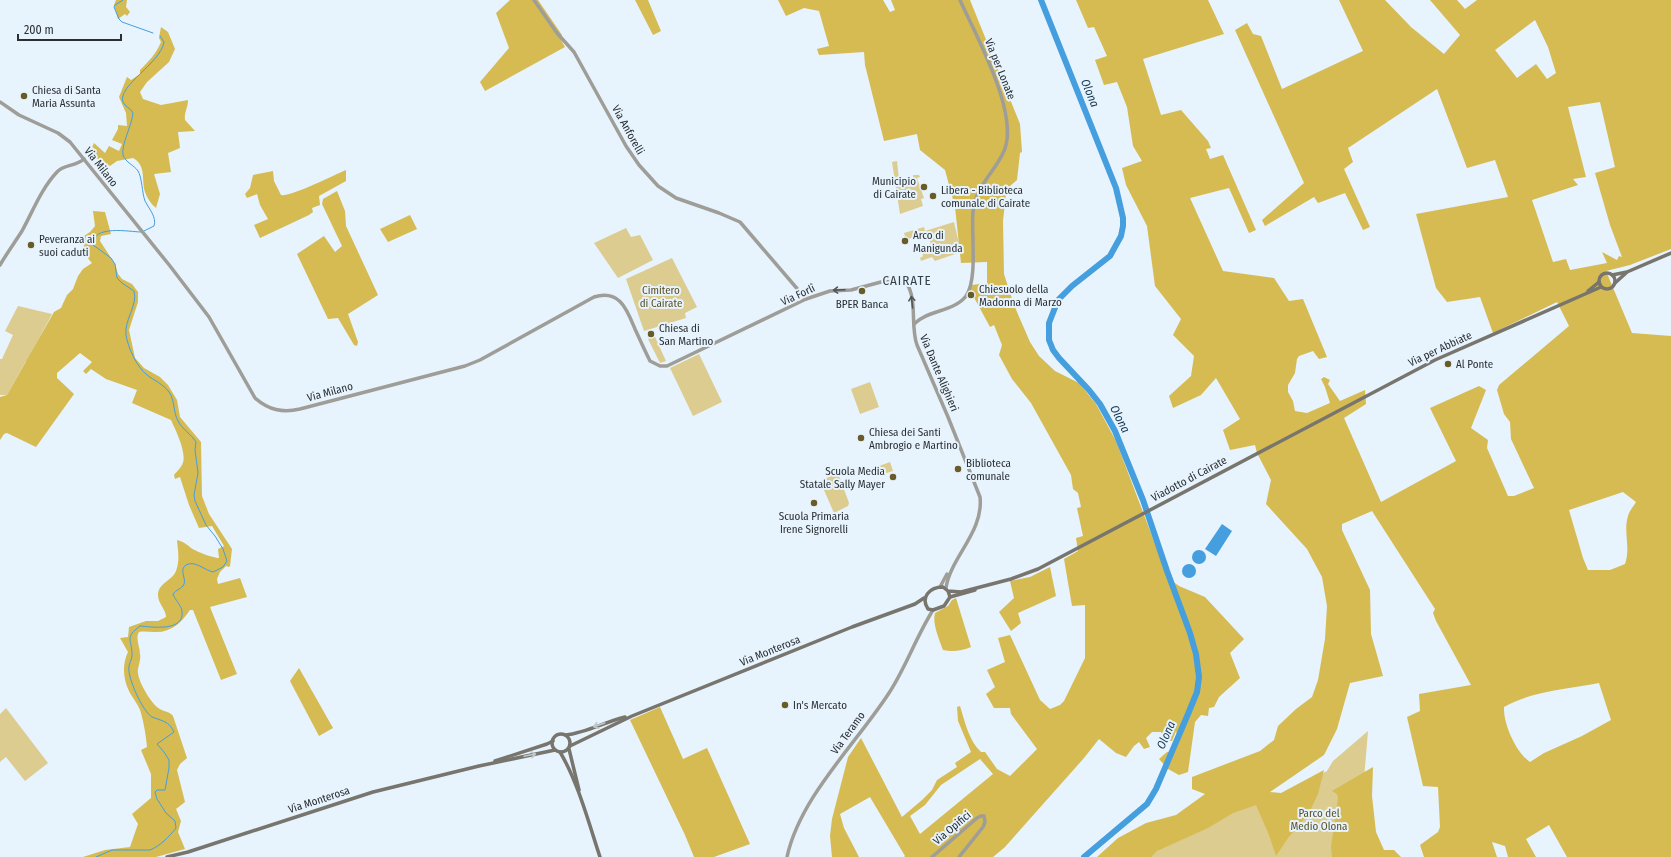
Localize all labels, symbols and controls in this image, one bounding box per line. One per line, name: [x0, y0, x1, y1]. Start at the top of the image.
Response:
scale bar: [18, 16, 121, 42]
text: 200 m: [24, 23, 54, 37]
street label: Via per Lonate: [982, 37, 1018, 101]
water label: Olona: [1078, 77, 1102, 109]
place label: Chiesa di Santa Maria Assunta: [32, 84, 101, 110]
marker: Chiesa di Santa Maria Assunta: [19, 91, 29, 101]
street label: Via Anforelli: [609, 103, 647, 157]
street label: Via Milano: [81, 145, 121, 190]
place label: Municipio di Cairate: [872, 175, 916, 201]
marker: Municipio di Cairate: [919, 182, 929, 192]
place label: Libera - Biblioteca comunale di Cairate: [941, 184, 1030, 210]
marker: Libera - Biblioteca comunale di Cairate: [928, 191, 938, 201]
place label: Arco di Manigunda: [913, 229, 963, 255]
place label: Peveranza ai suoi caduti: [39, 233, 95, 259]
marker: Arco di Manigunda: [900, 236, 910, 246]
marker: Peveranza ai suoi caduti: [26, 240, 36, 250]
district label: CAIRATE: [882, 273, 932, 288]
street label: Via Forlì: [779, 281, 817, 309]
place label: Chiesuolo della Madonna di Marzo: [979, 283, 1062, 309]
park label: Cimitero di Cairate: [640, 284, 682, 310]
marker: BPER Banca: [857, 286, 867, 296]
one-way arrow: [833, 287, 846, 294]
marker: Chiesuolo della Madonna di Marzo: [966, 290, 976, 300]
one-way arrow: [908, 296, 915, 309]
place label: BPER Banca: [836, 298, 888, 311]
place label: Chiesa di San Martino: [659, 322, 713, 348]
marker: Chiesa di San Martino: [646, 329, 656, 339]
street label: Via per Abbiate: [1406, 329, 1474, 369]
street label: Via Dante Alighieri: [917, 332, 961, 414]
place label: Al Ponte: [1456, 358, 1493, 371]
marker: Al Ponte: [1443, 359, 1453, 369]
street label: Via Milano: [306, 380, 354, 404]
water label: Olona: [1107, 403, 1133, 435]
place label: Chiesa dei Santi Ambrogio e Martino: [869, 426, 958, 452]
marker: Chiesa dei Santi Ambrogio e Martino: [856, 433, 866, 443]
street label: Viadotto di Cairate: [1149, 454, 1229, 504]
place label: Biblioteca comunale: [966, 457, 1011, 483]
marker: Biblioteca comunale: [953, 464, 963, 474]
place label: Scuola Media Statale Sally Mayer: [800, 465, 885, 491]
marker: Scuola Media Statale Sally Mayer: [888, 472, 898, 482]
marker: Scuola Primaria Irene Signorelli: [809, 498, 819, 508]
place label: Scuola Primaria Irene Signorelli: [779, 510, 849, 536]
street label: Via Monterosa: [738, 633, 802, 669]
place label: In's Mercato: [793, 699, 847, 712]
marker: In's Mercato: [780, 700, 790, 710]
street label: Via Teramo: [828, 709, 868, 757]
water label: Olona: [1154, 719, 1178, 751]
one-way arrow: [592, 722, 605, 729]
one-way arrow: [524, 751, 537, 759]
street label: Via Monterosa: [287, 784, 351, 816]
park label: Parco del Medio Olona: [1290, 807, 1348, 833]
street label: Via Opifici: [931, 808, 974, 847]

